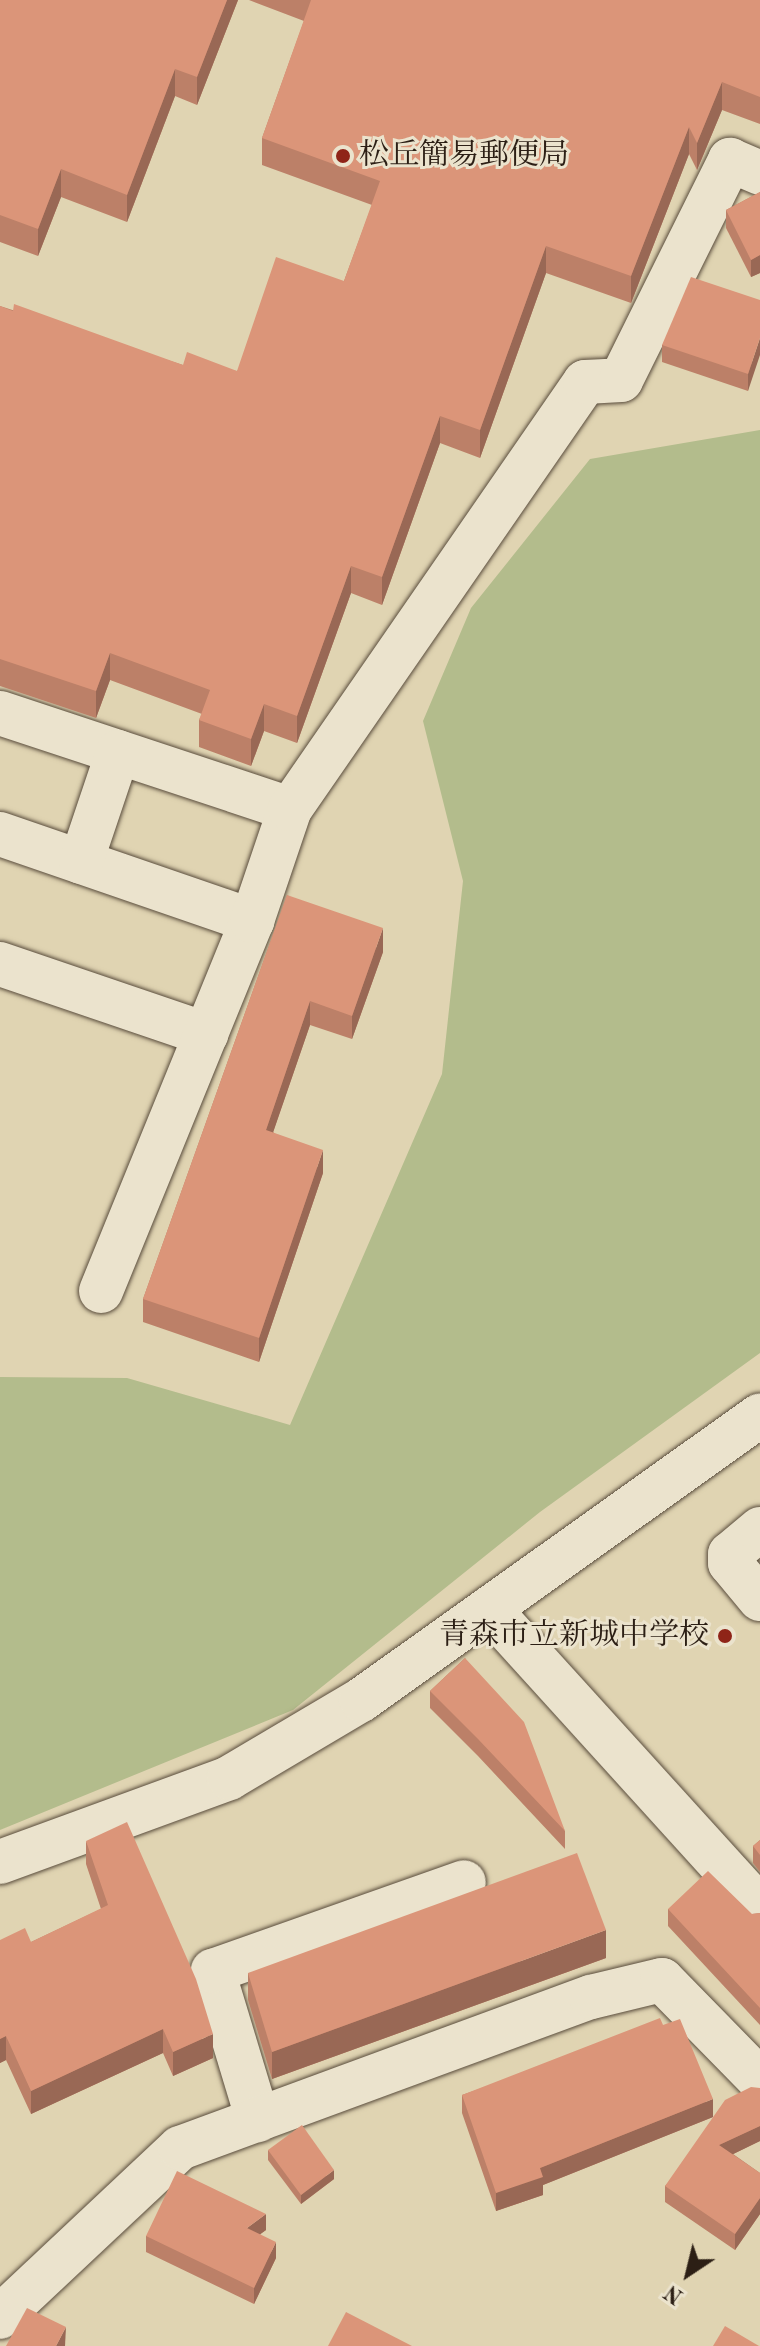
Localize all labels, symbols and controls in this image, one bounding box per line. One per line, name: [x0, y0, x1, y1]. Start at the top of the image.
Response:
place label: 松丘簡易郵便局: [359, 138, 569, 174]
marker: 松丘簡易郵便局: [334, 147, 352, 165]
place label: 青森市立新城中学校: [439, 1618, 709, 1654]
marker: 青森市立新城中学校: [716, 1627, 734, 1645]
north arrow: [648, 2234, 728, 2314]
text: N: [661, 2280, 687, 2307]

